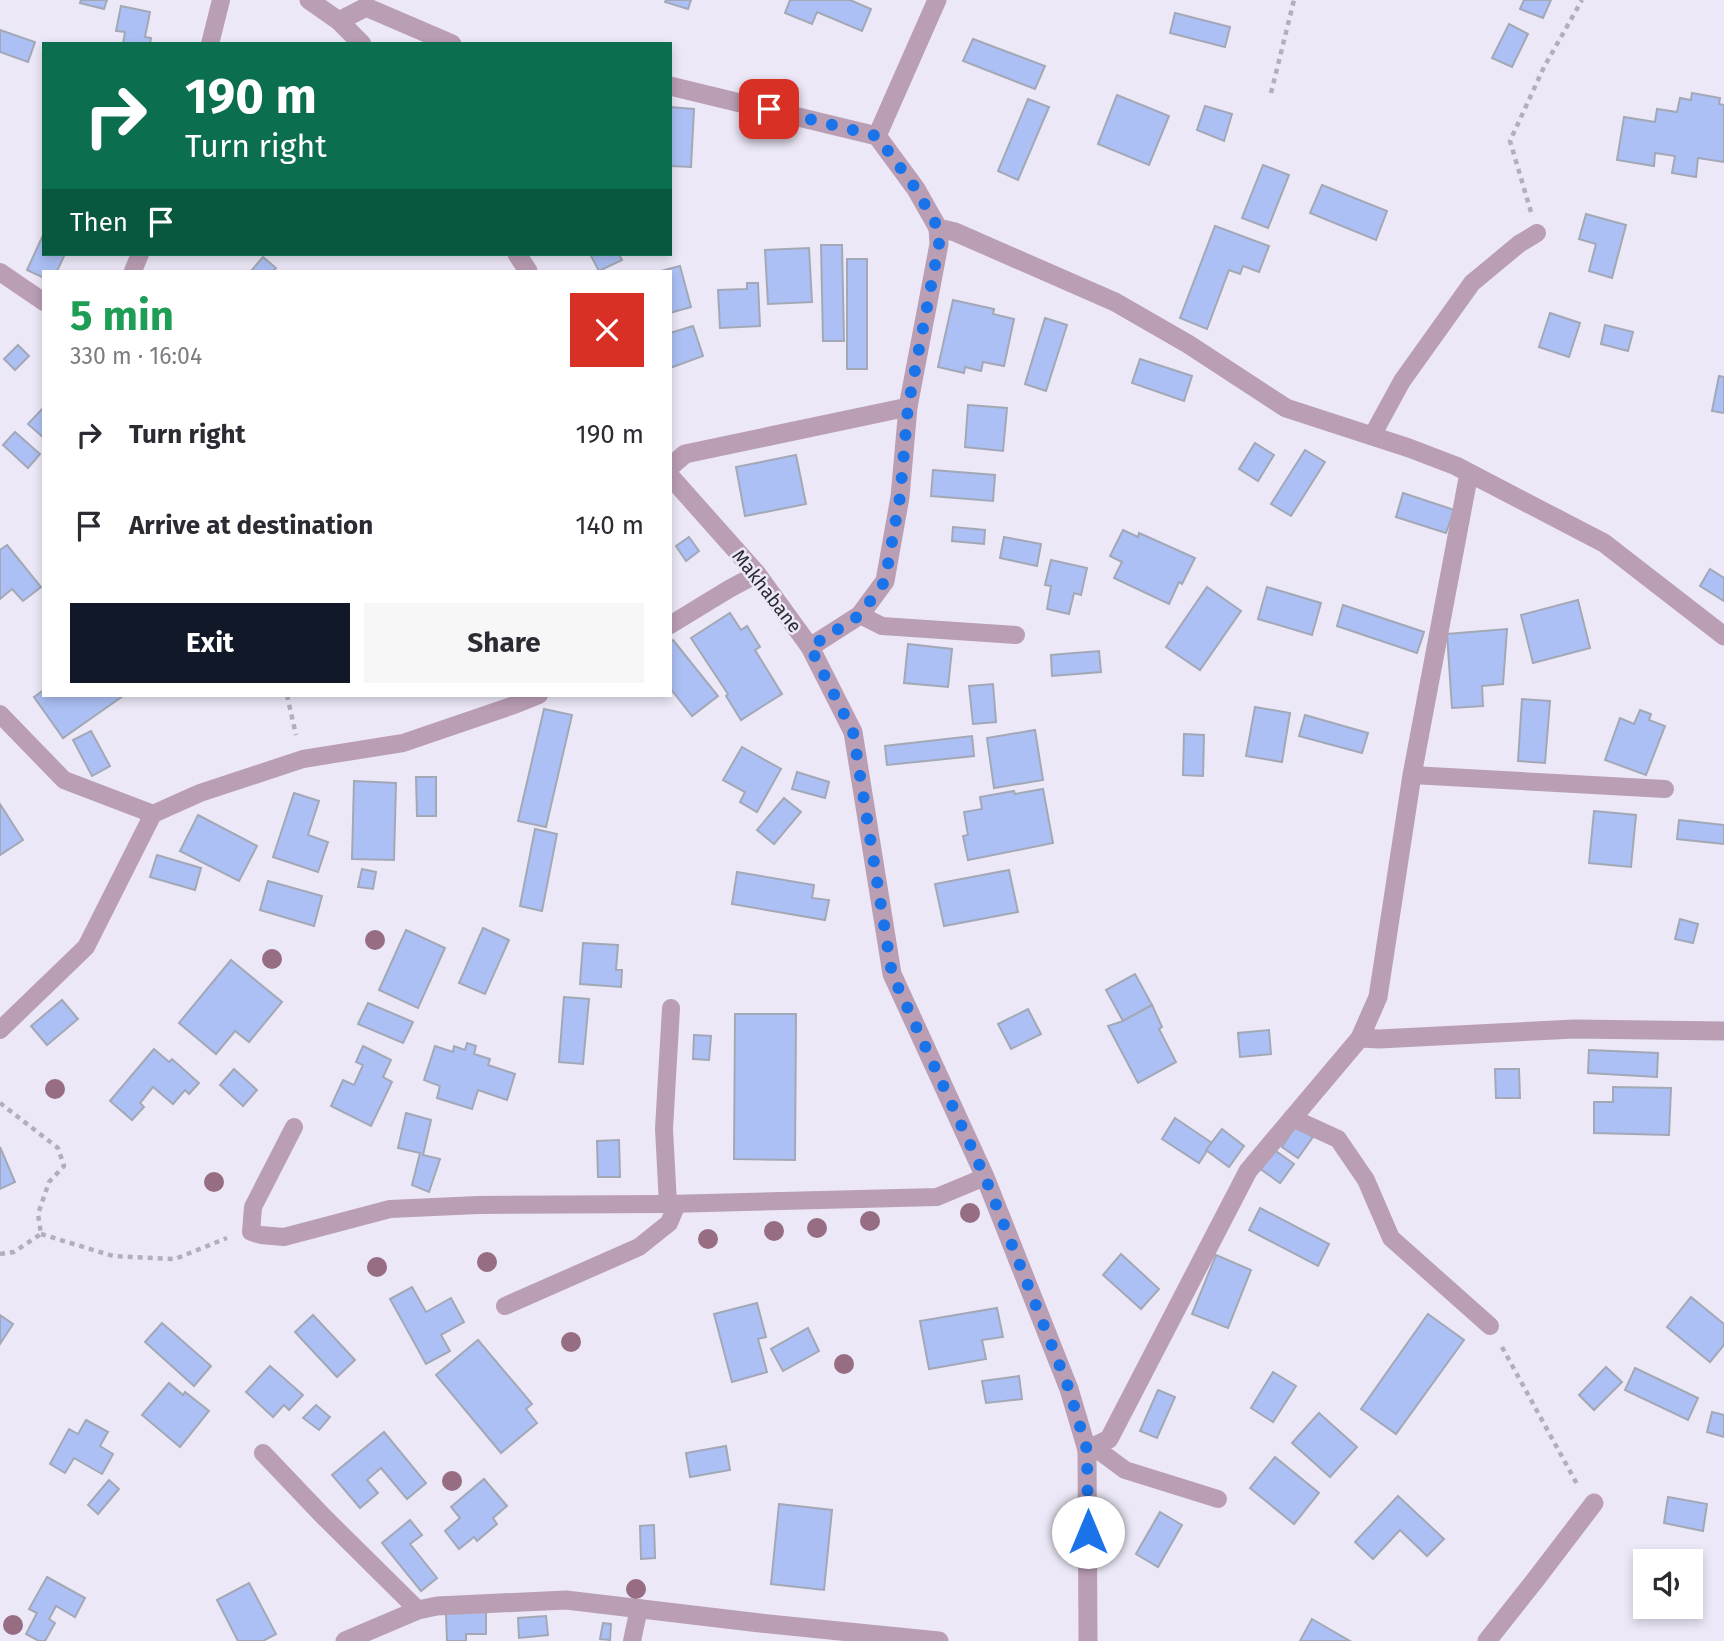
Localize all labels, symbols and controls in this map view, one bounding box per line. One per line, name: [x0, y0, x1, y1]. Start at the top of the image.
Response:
text: 190 m: [185, 67, 317, 126]
icon: right: [70, 70, 161, 161]
pin: [739, 79, 799, 139]
icon: arrive: [750, 90, 788, 128]
text: Turn right: [185, 127, 327, 165]
icon: arrive: [142, 203, 180, 241]
text: Then: [70, 207, 128, 238]
text: 5 min: [70, 291, 174, 341]
button: close: [570, 293, 644, 367]
text: 330 m · 16:04: [70, 342, 202, 370]
icon: right: [70, 416, 108, 454]
text: Turn right: [129, 419, 246, 450]
text: 190 m: [575, 419, 644, 450]
icon: arrive: [70, 507, 108, 545]
text: Arrive at destination: [129, 510, 373, 541]
text: 140 m: [575, 510, 644, 541]
street label: Makhabane: [727, 545, 807, 637]
button: Exit: [70, 603, 350, 683]
button: Share: [364, 603, 644, 683]
position arrow: [1051, 1495, 1125, 1569]
map controls: [1633, 1549, 1703, 1619]
button: sound: [1633, 1549, 1703, 1619]

